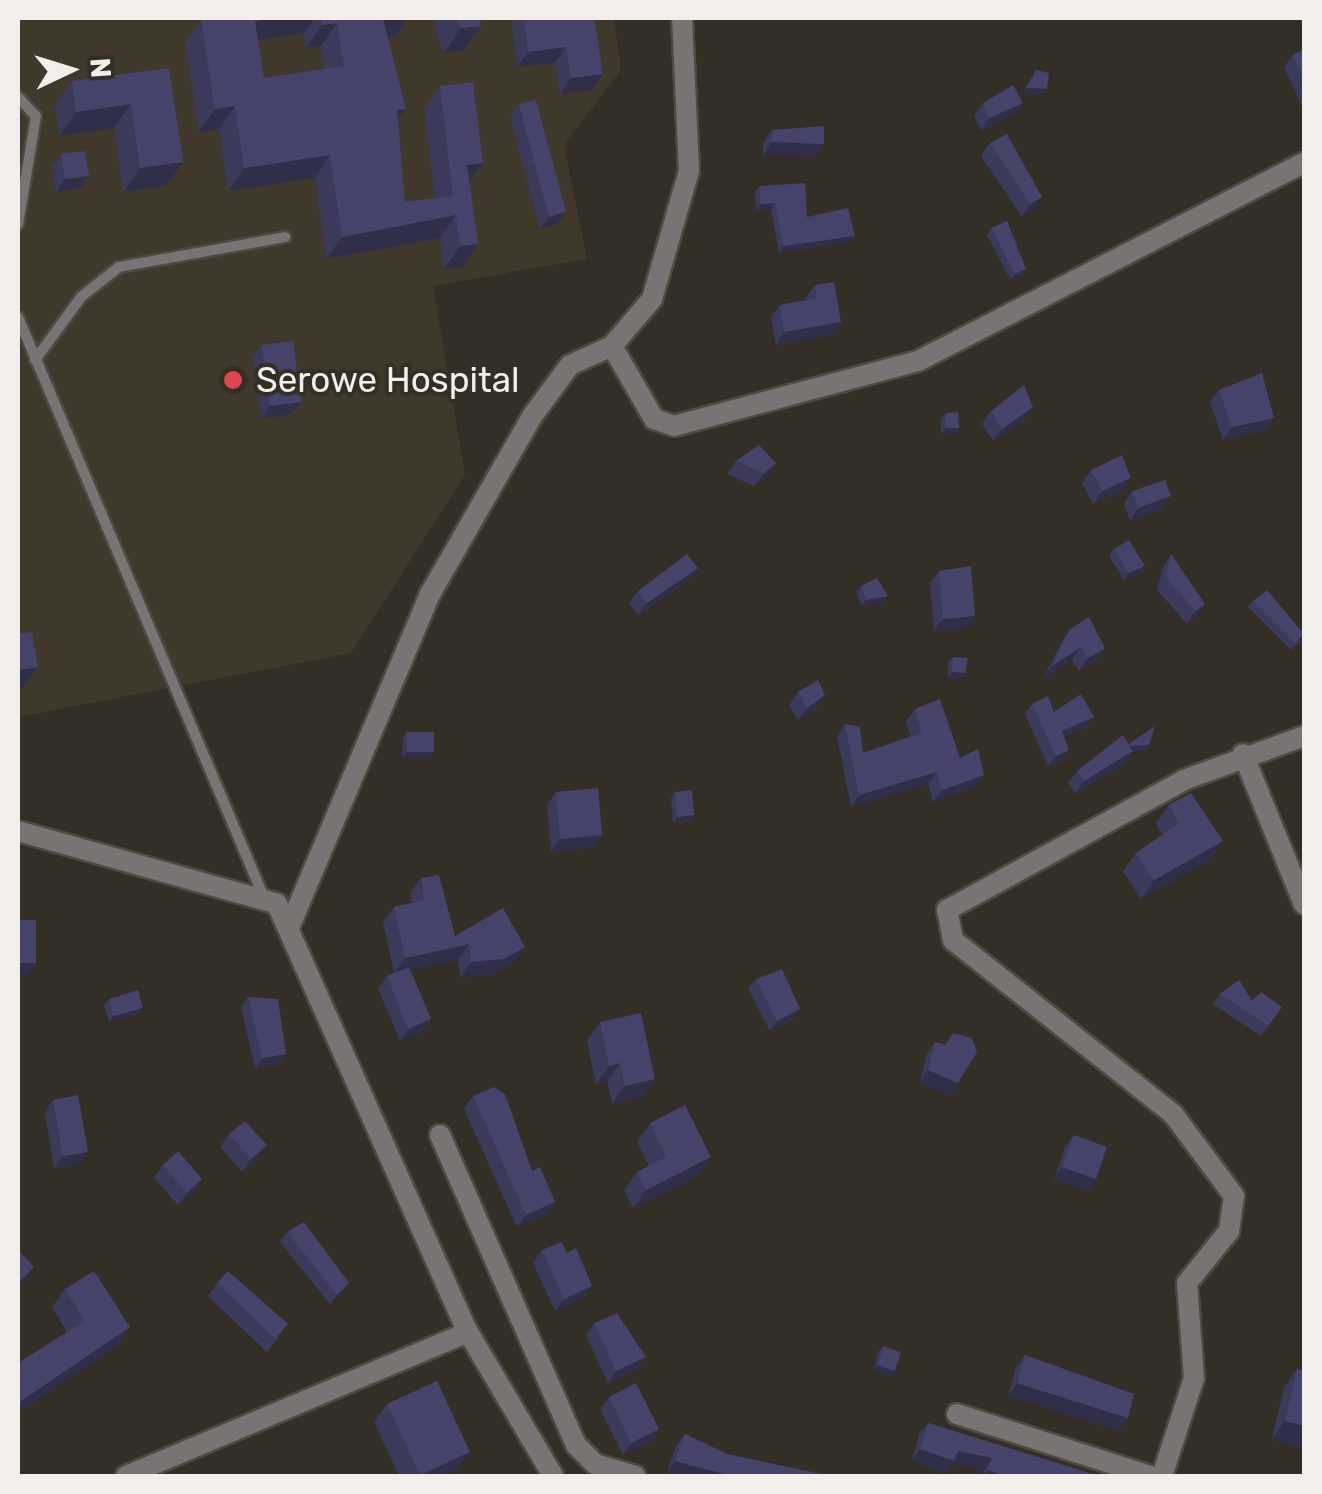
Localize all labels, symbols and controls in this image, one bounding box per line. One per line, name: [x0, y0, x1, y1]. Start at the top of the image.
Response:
north arrow: [20, 20, 120, 120]
text: N: [83, 57, 118, 79]
place label: Serowe Hospital: [256, 359, 519, 401]
marker: Serowe Hospital: [220, 367, 246, 393]

